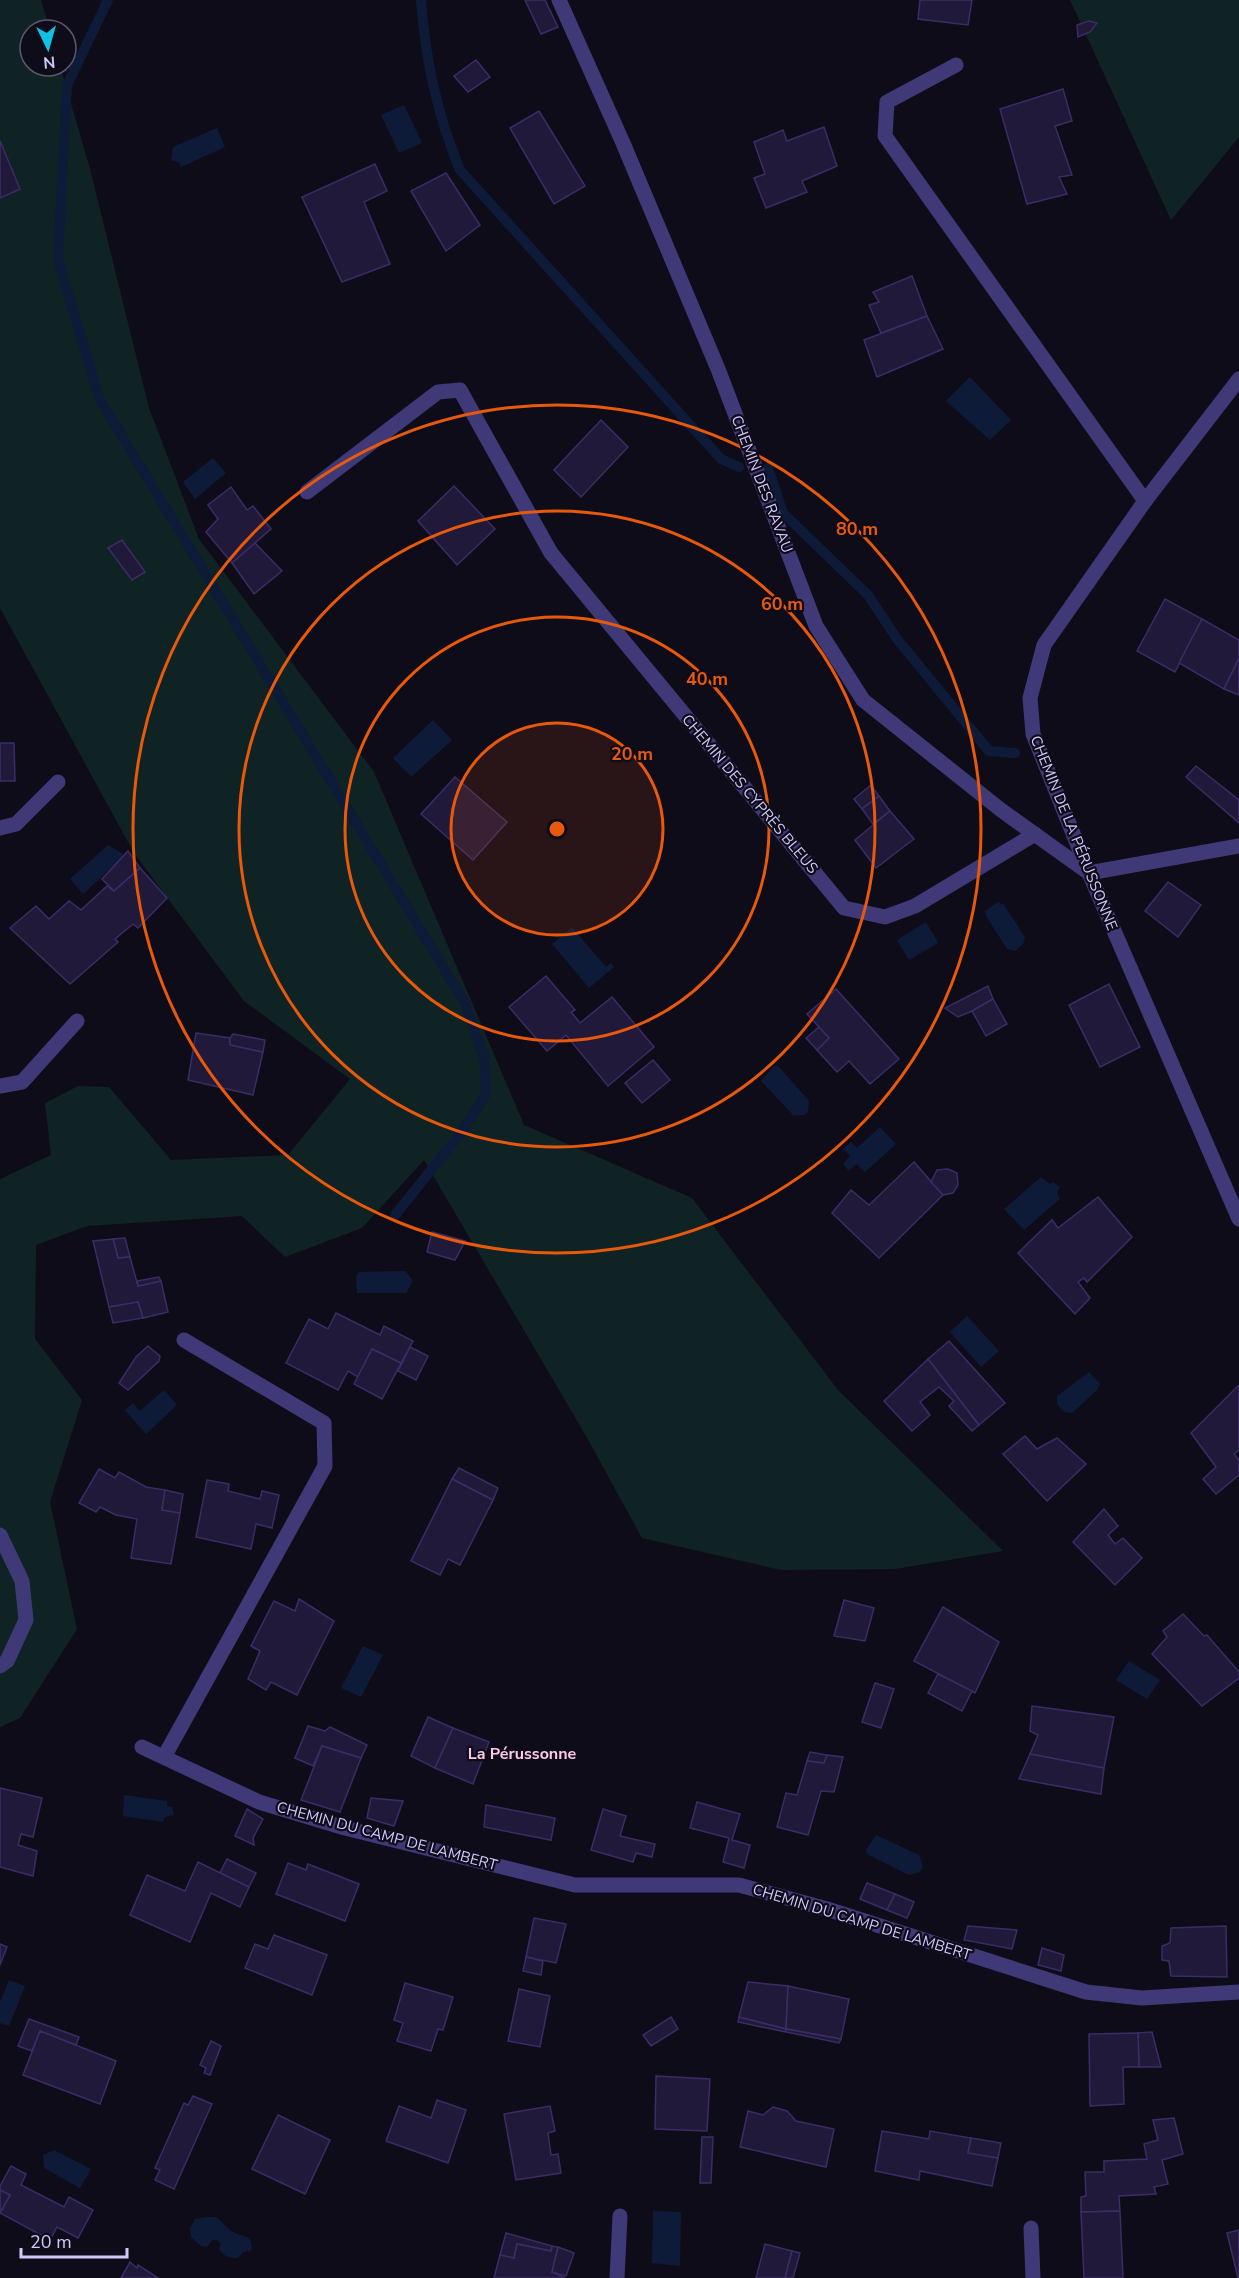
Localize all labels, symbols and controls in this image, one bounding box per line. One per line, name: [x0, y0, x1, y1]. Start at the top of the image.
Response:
north arrow: [18, 18, 78, 78]
text: N: [42, 50, 56, 73]
street label: CHEMIN DES RAVAU: [727, 412, 797, 556]
text: 80 m: [836, 517, 878, 541]
text: 60 m: [761, 592, 803, 616]
text: 40 m: [686, 667, 728, 691]
street label: CHEMIN DES CYPRÈS BLEUS: [677, 710, 823, 878]
street label: CHEMIN DE LA PÉRUSSONNE: [1026, 733, 1122, 933]
text: 20 m: [611, 742, 653, 766]
centre of rings: [547, 819, 567, 839]
district label: La Pérussonne: [468, 1743, 577, 1765]
street label: CHEMIN DU CAMP DE LAMBERT: [274, 1797, 500, 1875]
street label: CHEMIN DU CAMP DE LAMBERT: [750, 1879, 974, 1965]
scale bar: [21, 2221, 128, 2259]
text: 20 m: [30, 2230, 72, 2254]

